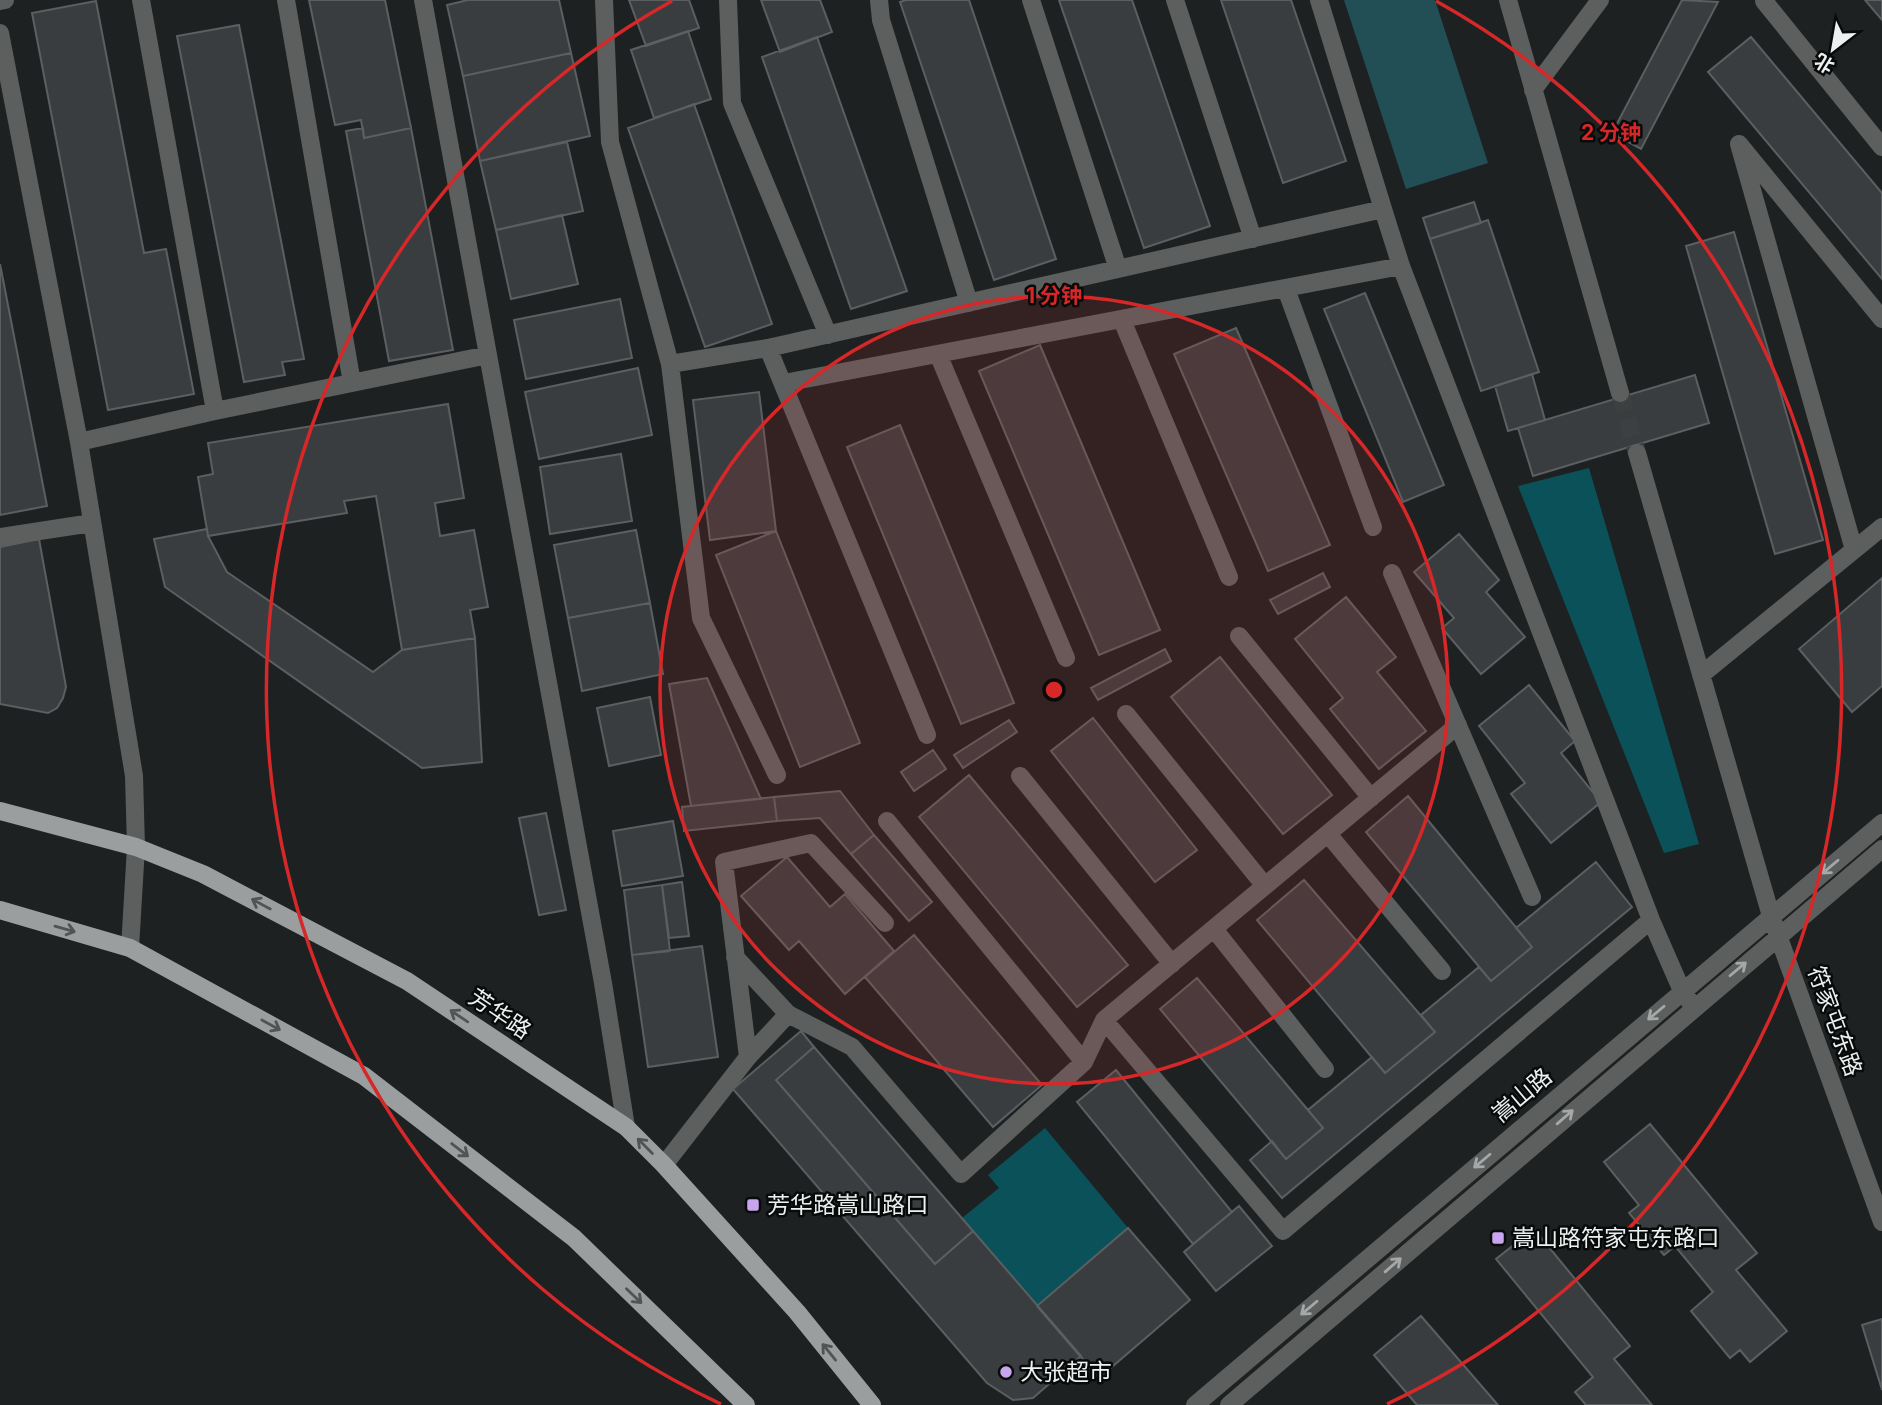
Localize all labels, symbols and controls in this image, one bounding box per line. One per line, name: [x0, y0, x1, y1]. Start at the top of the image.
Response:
north arrow: [1798, 14, 1868, 84]
text: 北: [1810, 48, 1839, 78]
text: 2 分钟: [1581, 120, 1641, 145]
text: 1 分钟: [1026, 283, 1082, 308]
centre of rings: [1042, 678, 1066, 702]
one-way arrow: [1821, 859, 1839, 874]
one-way arrow: [251, 897, 272, 911]
one-way arrow: [54, 923, 76, 936]
one-way arrow: [1729, 961, 1747, 977]
street label: 符家屯东路: [1802, 962, 1868, 1080]
street label: 芳华路: [464, 983, 536, 1045]
one-way arrow: [1647, 1005, 1665, 1021]
one-way arrow: [450, 1008, 469, 1023]
one-way arrow: [260, 1018, 280, 1032]
street label: 嵩山路: [1487, 1062, 1557, 1128]
one-way arrow: [1556, 1109, 1574, 1125]
one-way arrow: [637, 1137, 654, 1154]
one-way arrow: [450, 1142, 469, 1157]
one-way arrow: [1474, 1153, 1492, 1169]
place label: 芳华路嵩山路口: [767, 1191, 928, 1219]
marker: 芳华路嵩山路口: [745, 1197, 761, 1213]
place label: 嵩山路符家屯东路口: [1512, 1224, 1719, 1252]
marker: 嵩山路符家屯东路口: [1490, 1230, 1506, 1246]
one-way arrow: [1383, 1257, 1401, 1273]
one-way arrow: [625, 1287, 642, 1304]
one-way arrow: [1300, 1300, 1318, 1316]
one-way arrow: [821, 1343, 837, 1361]
place label: 大张超市: [1020, 1358, 1112, 1386]
marker: 大张超市: [998, 1364, 1014, 1380]

